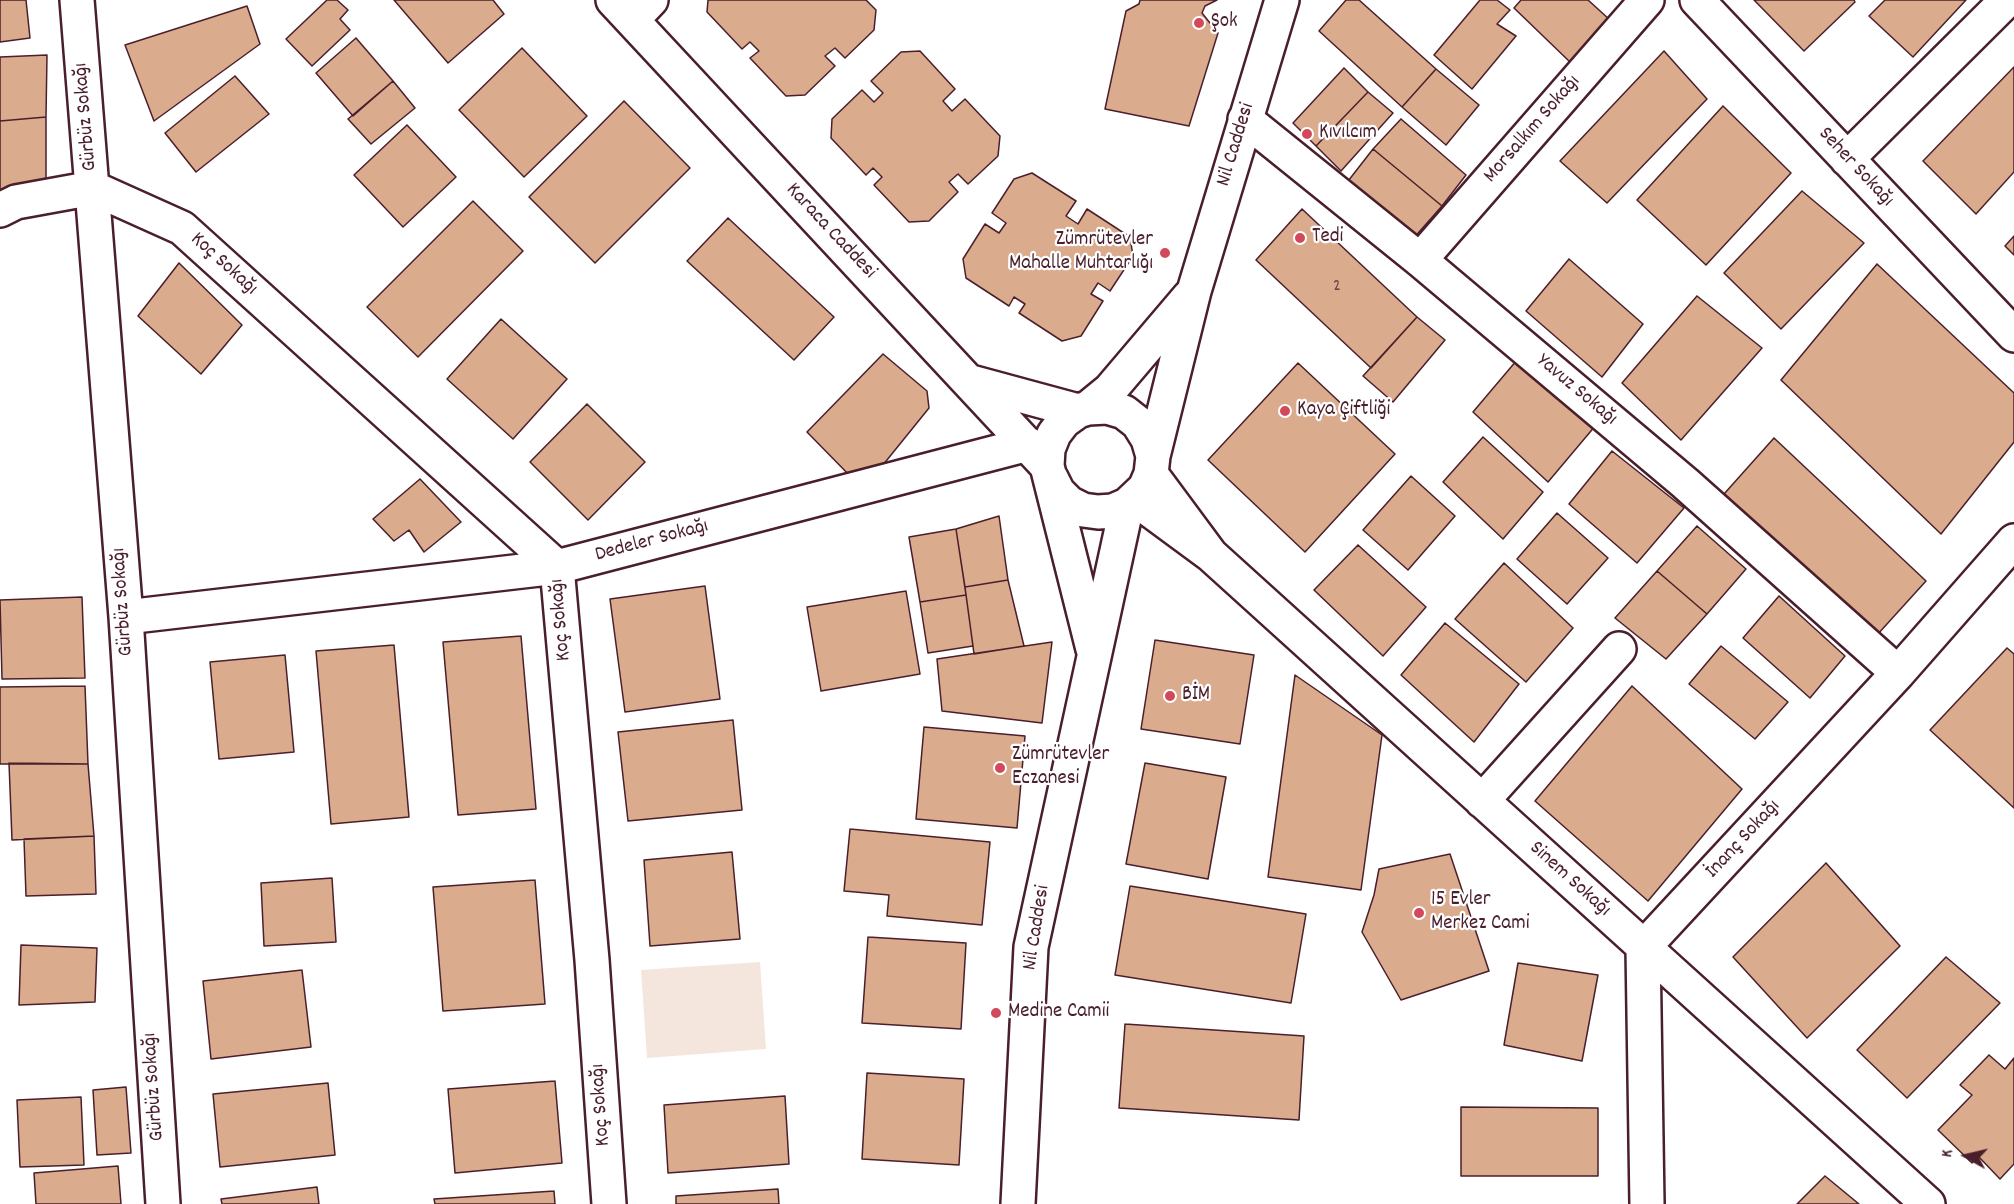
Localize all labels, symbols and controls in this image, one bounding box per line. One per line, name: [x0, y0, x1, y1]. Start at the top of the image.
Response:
place label: Şok: [1211, 10, 1238, 36]
marker: Şok: [1192, 16, 1206, 30]
street label: Gürbüz Sokağı: [70, 62, 104, 172]
street label: Morsalkım Sokağı: [1479, 71, 1587, 189]
street label: Nil Caddesi: [1212, 100, 1262, 190]
place label: Kıvılcım: [1319, 121, 1377, 147]
street label: Seher Sokağı: [1812, 123, 1898, 213]
marker: Kıvılcım: [1300, 127, 1314, 141]
street label: Karaca Caddesi: [779, 179, 881, 285]
place label: Tedi: [1312, 225, 1343, 251]
street label: Koç Sokağı: [184, 228, 262, 302]
place label: Zümrütevler Mahalle Muhtarlığı: [1009, 228, 1153, 278]
marker: Tedi: [1293, 231, 1307, 245]
marker: Zümrütevler Mahalle Muhtarlığı: [1158, 246, 1172, 260]
house number: 2: [1333, 277, 1341, 299]
street label: Yavuz Sokağı: [1530, 350, 1622, 432]
place label: Kaya Çiftliği: [1297, 398, 1390, 424]
marker: Kaya Çiftliği: [1278, 404, 1292, 418]
street label: Dedeler Sokağı: [593, 515, 711, 569]
street label: Gürbüz Sokağı: [108, 547, 140, 657]
street label: Koç Sokağı: [546, 578, 578, 662]
place label: BİM: [1182, 683, 1210, 709]
marker: BİM: [1163, 689, 1177, 703]
place label: Zümrütevler Eczanesi: [1012, 743, 1109, 793]
marker: Zümrütevler Eczanesi: [993, 761, 1007, 775]
street label: İnanç Sokağı: [1701, 795, 1787, 885]
street label: Sinem Sokağı: [1523, 837, 1615, 923]
street label: Nil Caddesi: [1019, 884, 1057, 972]
place label: 15 Evler Merkez Cami: [1431, 888, 1529, 938]
marker: 15 Evler Merkez Cami: [1412, 906, 1426, 920]
place label: Medine Camii: [1008, 1000, 1109, 1026]
marker: Medine Camii: [989, 1006, 1003, 1020]
street label: Gürbüz Sokağı: [139, 1032, 171, 1142]
street label: Koç Sokağı: [587, 1063, 617, 1147]
north arrow: [1936, 1126, 1996, 1186]
text: K: [1936, 1148, 1960, 1159]

